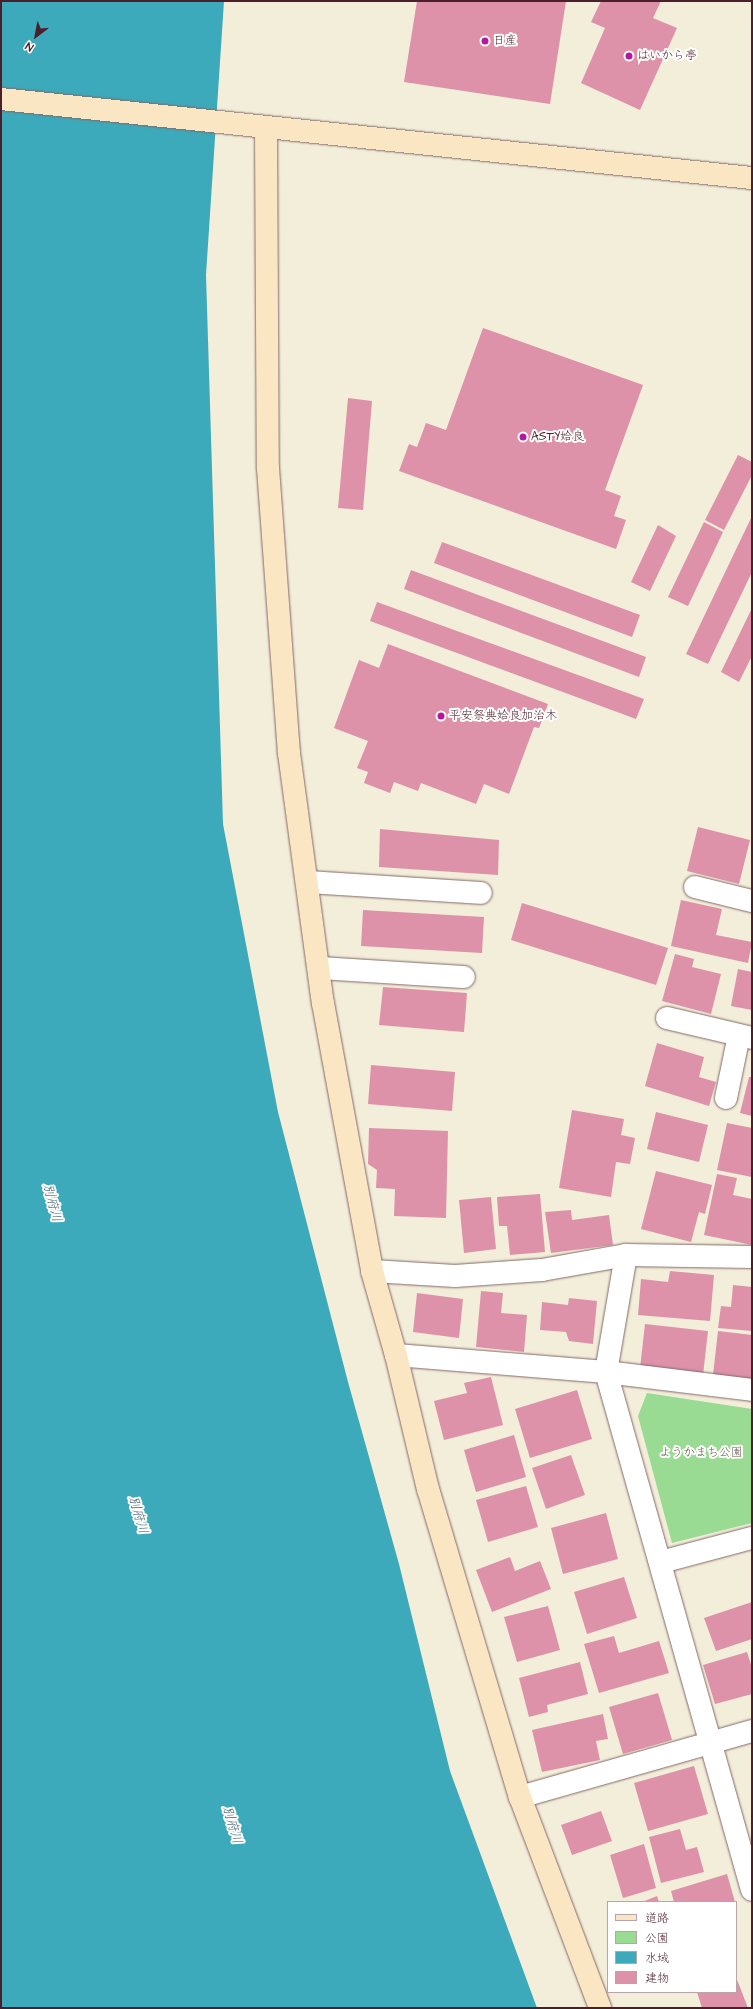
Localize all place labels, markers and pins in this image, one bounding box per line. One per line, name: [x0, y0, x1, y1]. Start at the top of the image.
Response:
place label: 日産: [493, 34, 517, 48]
marker: 日産: [480, 36, 490, 46]
place label: はいから亭: [637, 49, 697, 63]
marker: はいから亭: [624, 51, 634, 61]
place label: ASTY姶良: [531, 430, 584, 444]
marker: ASTY姶良: [518, 432, 528, 442]
place label: 平安祭典姶良加治木: [449, 709, 557, 723]
marker: 平安祭典姶良加治木: [436, 711, 446, 721]

